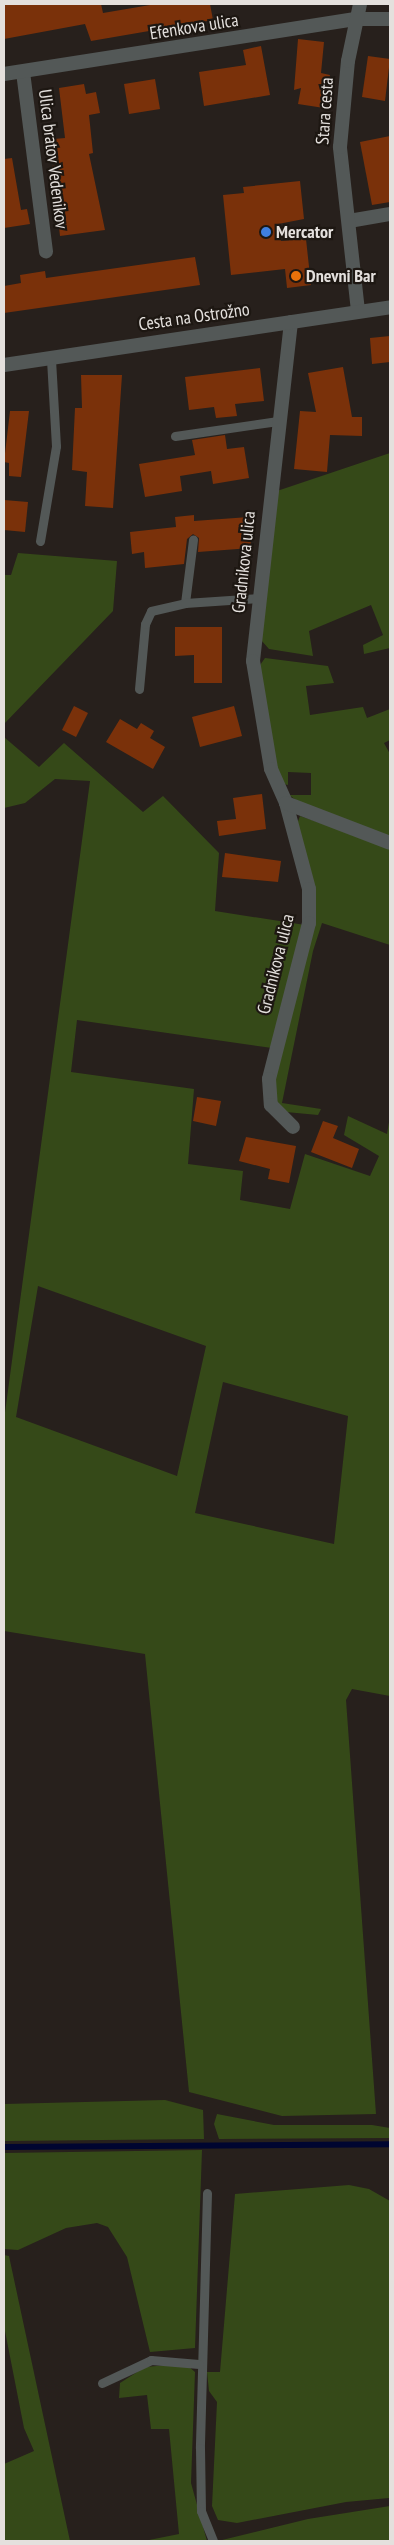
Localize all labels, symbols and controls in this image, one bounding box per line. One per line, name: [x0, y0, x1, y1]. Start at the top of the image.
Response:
street label: Efenkova ulica: [148, 9, 240, 45]
street label: Stara cesta: [312, 77, 338, 145]
street label: Ulica bratov Vedenikov: [34, 88, 72, 230]
place label: Mercator: [276, 221, 333, 243]
marker: Mercator: [260, 226, 272, 238]
place label: Dnevni Bar: [306, 265, 376, 287]
marker: Dnevni Bar: [290, 270, 302, 282]
street label: Cesta na Ostrožno: [137, 299, 251, 335]
street label: Gradnikova ulica: [228, 510, 260, 614]
street label: Gradnikova ulica: [253, 912, 299, 1016]

